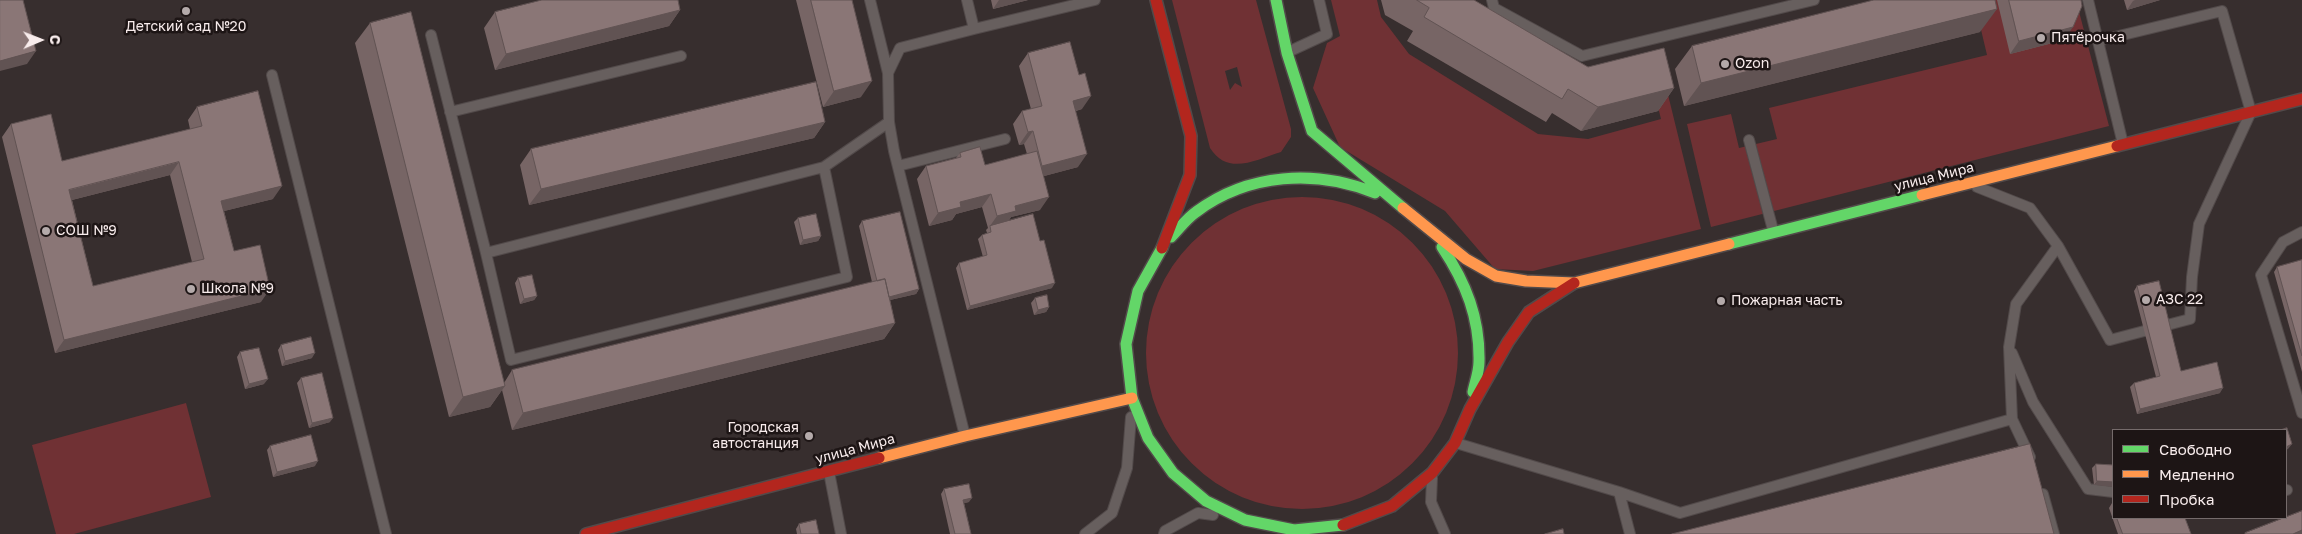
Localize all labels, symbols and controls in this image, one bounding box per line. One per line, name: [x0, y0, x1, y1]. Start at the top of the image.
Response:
marker: Детский сад №20: [180, 5, 192, 17]
north arrow: [15, 15, 65, 65]
place label: Детский сад №20: [126, 19, 246, 35]
place label: Пятёрочка: [2051, 30, 2125, 46]
marker: Пятёрочка: [2035, 32, 2047, 44]
text: С: [47, 35, 64, 45]
place label: Ozon: [1735, 56, 1769, 72]
marker: Ozon: [1719, 58, 1731, 70]
street label: улица Мира: [1892, 159, 1976, 195]
place label: СОШ №9: [56, 223, 117, 239]
marker: СОШ №9: [40, 225, 52, 237]
place label: Школа №9: [201, 281, 274, 297]
marker: Школа №9: [185, 283, 197, 295]
place label: АЗС 22: [2156, 292, 2203, 308]
place label: Пожарная часть: [1731, 293, 1843, 309]
marker: АЗС 22: [2140, 294, 2152, 306]
marker: Пожарная часть: [1715, 295, 1727, 307]
place label: Городская автостанция: [712, 420, 799, 452]
legend: [2112, 429, 2287, 519]
marker: Городская автостанция: [803, 430, 815, 442]
street label: улица Мира: [813, 430, 897, 468]
text: Свободно: [2159, 440, 2232, 458]
text: Медленно: [2159, 465, 2235, 483]
text: Пробка: [2159, 490, 2214, 508]

